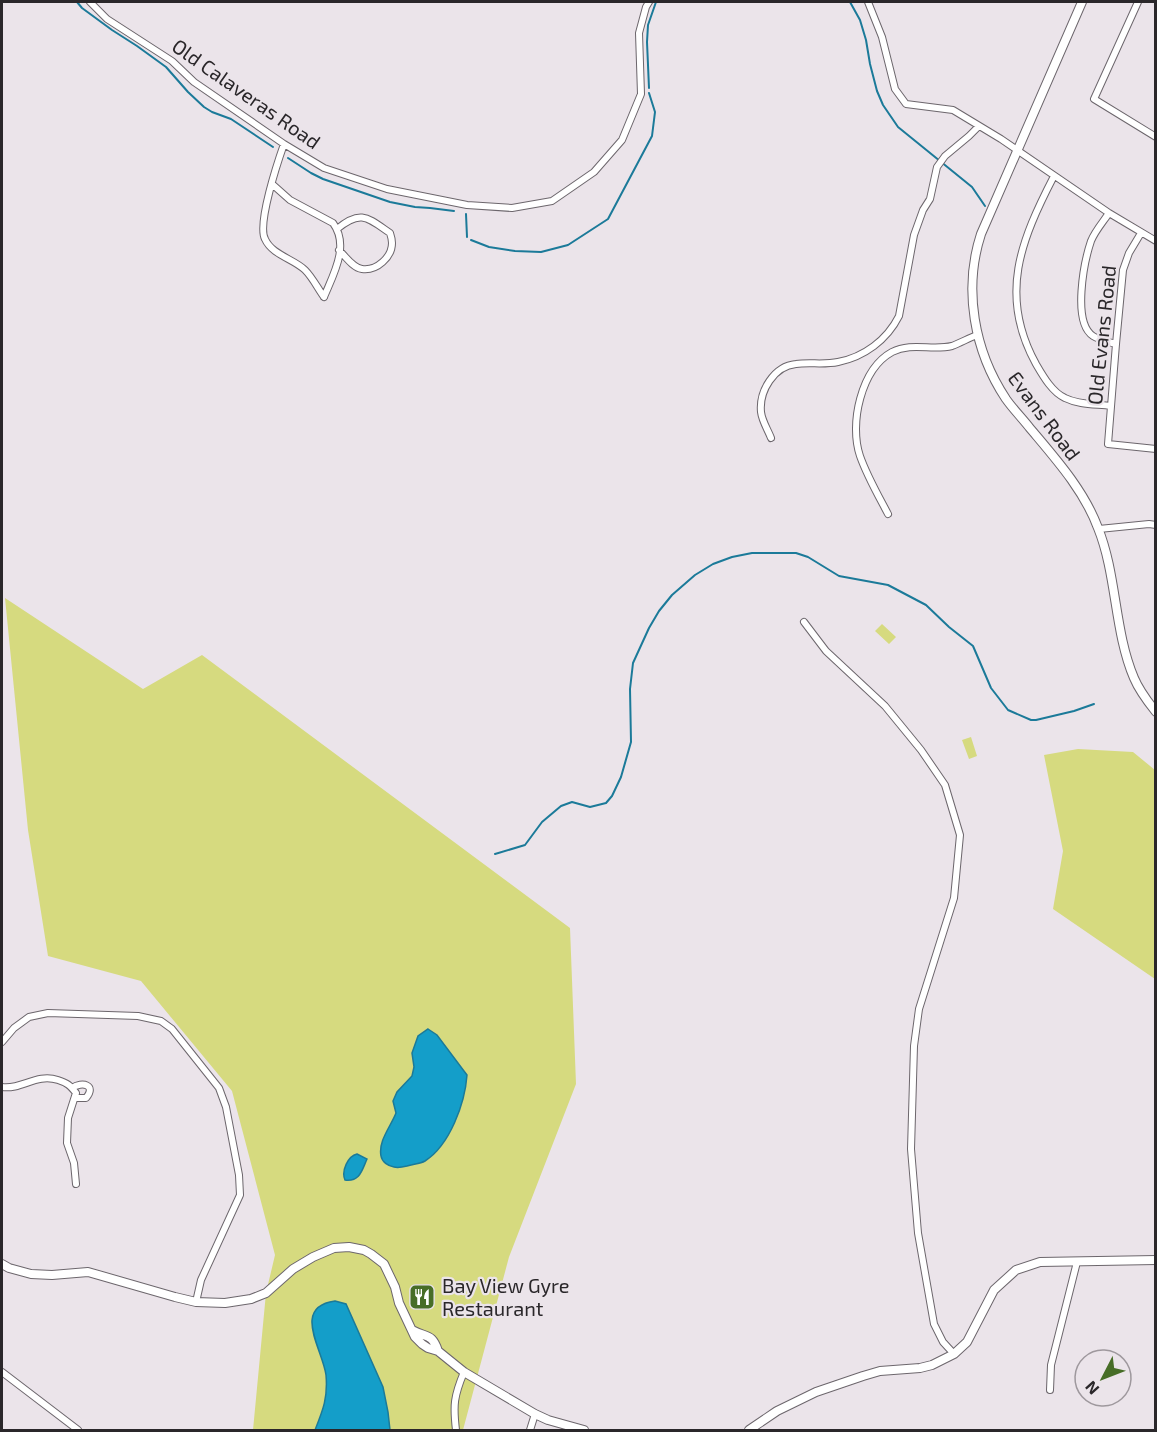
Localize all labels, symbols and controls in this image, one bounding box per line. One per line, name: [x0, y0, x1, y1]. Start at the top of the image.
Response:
street label: Old Calaveras Road: [168, 33, 325, 153]
street label: Old Evans Road: [1082, 264, 1120, 406]
street label: Evans Road: [1004, 366, 1086, 465]
place label: Bay View Gyre Restaurant: [442, 1273, 570, 1320]
restaurant icon: Bay View Gyre Restaurant: [407, 1282, 437, 1312]
north arrow: [1073, 1348, 1133, 1408]
text: N: [1081, 1378, 1102, 1399]

